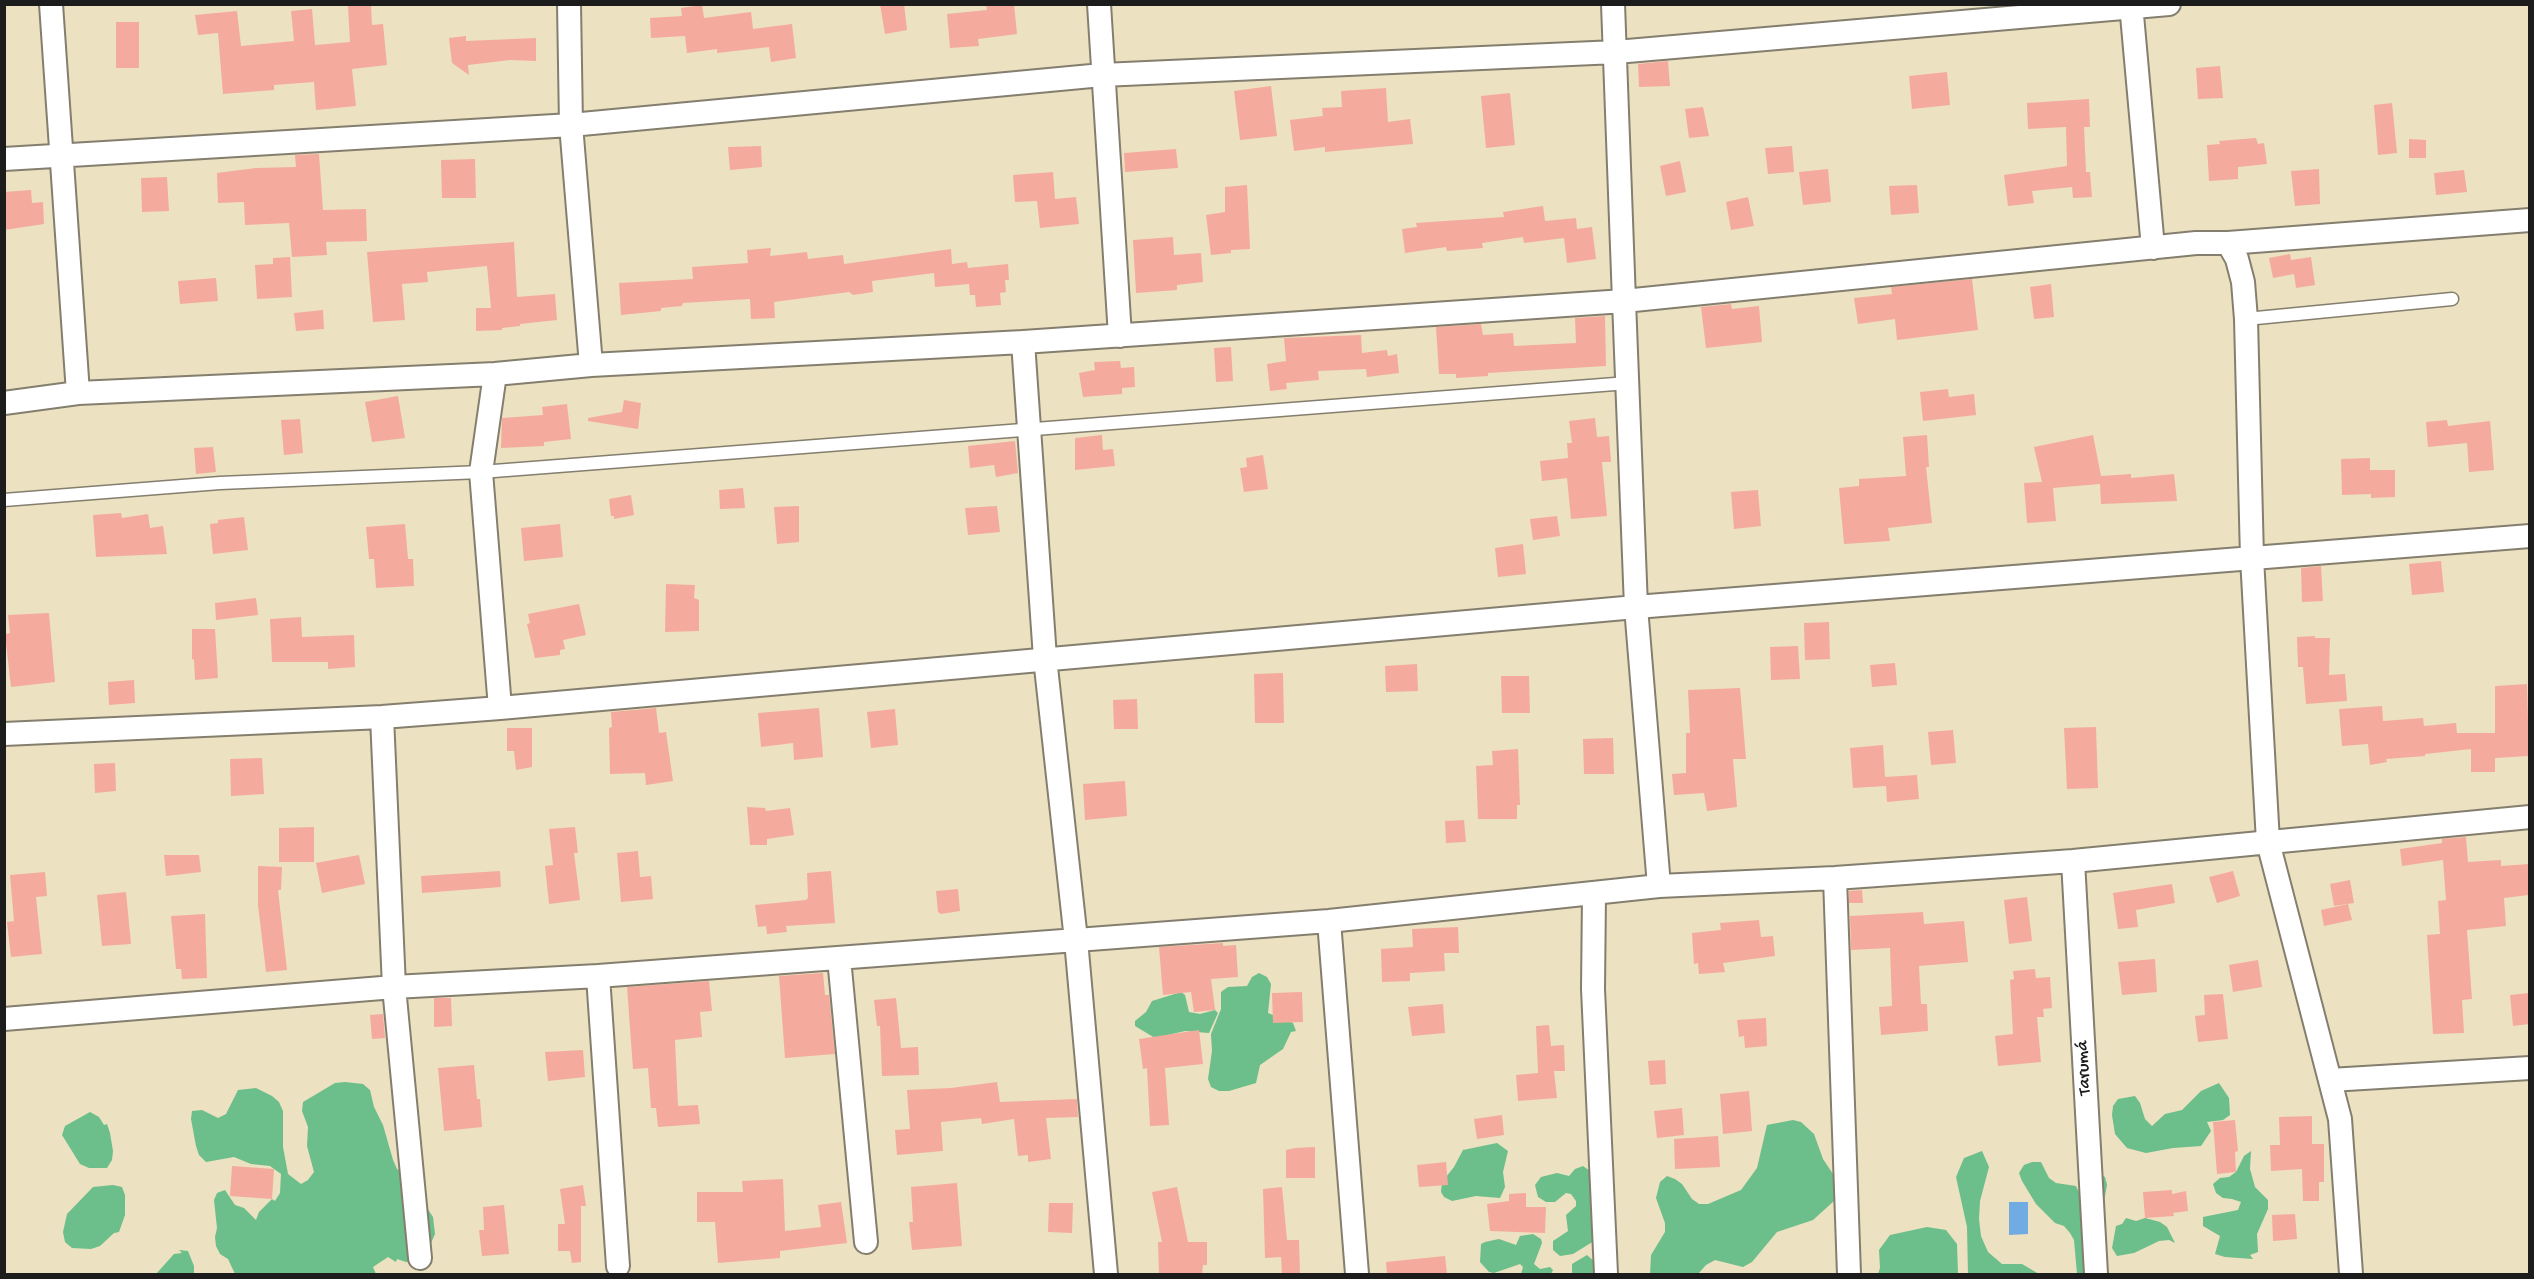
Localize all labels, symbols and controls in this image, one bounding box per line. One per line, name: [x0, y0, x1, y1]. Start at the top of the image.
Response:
street label: Tarumá: [2073, 1040, 2097, 1096]

